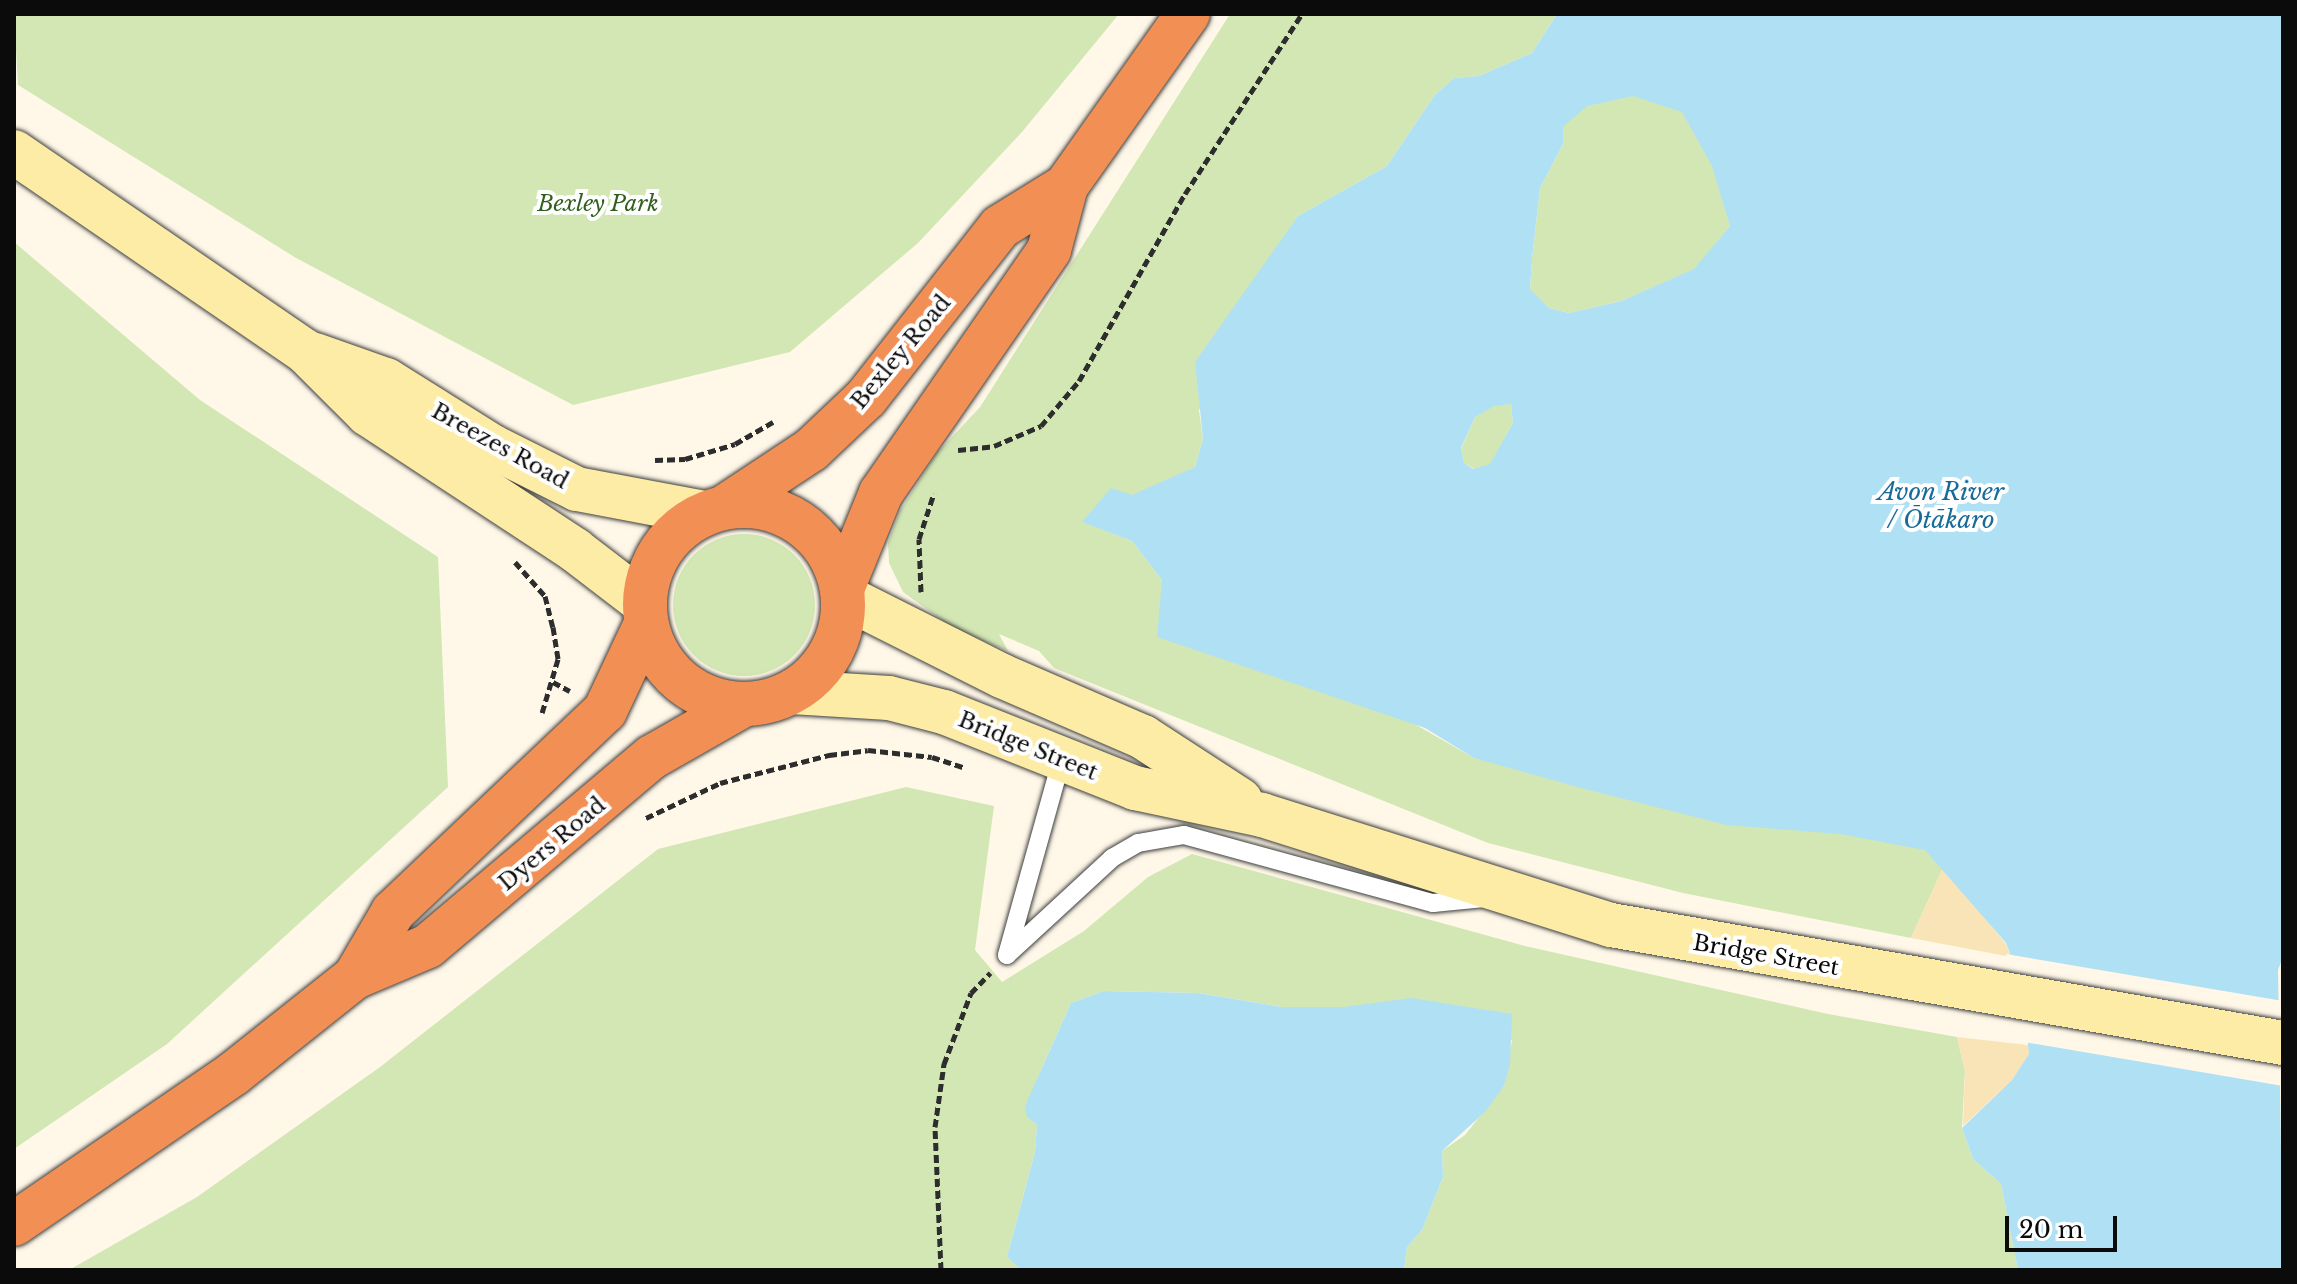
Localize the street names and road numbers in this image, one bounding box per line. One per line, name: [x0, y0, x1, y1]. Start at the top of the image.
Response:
street label: Bexley Road: [846, 289, 956, 415]
street label: Breezes Road: [427, 398, 573, 494]
street label: Bridge Street: [954, 706, 1102, 786]
street label: Dyers Road: [493, 792, 611, 896]
street label: Bridge Street: [1691, 929, 1841, 981]

